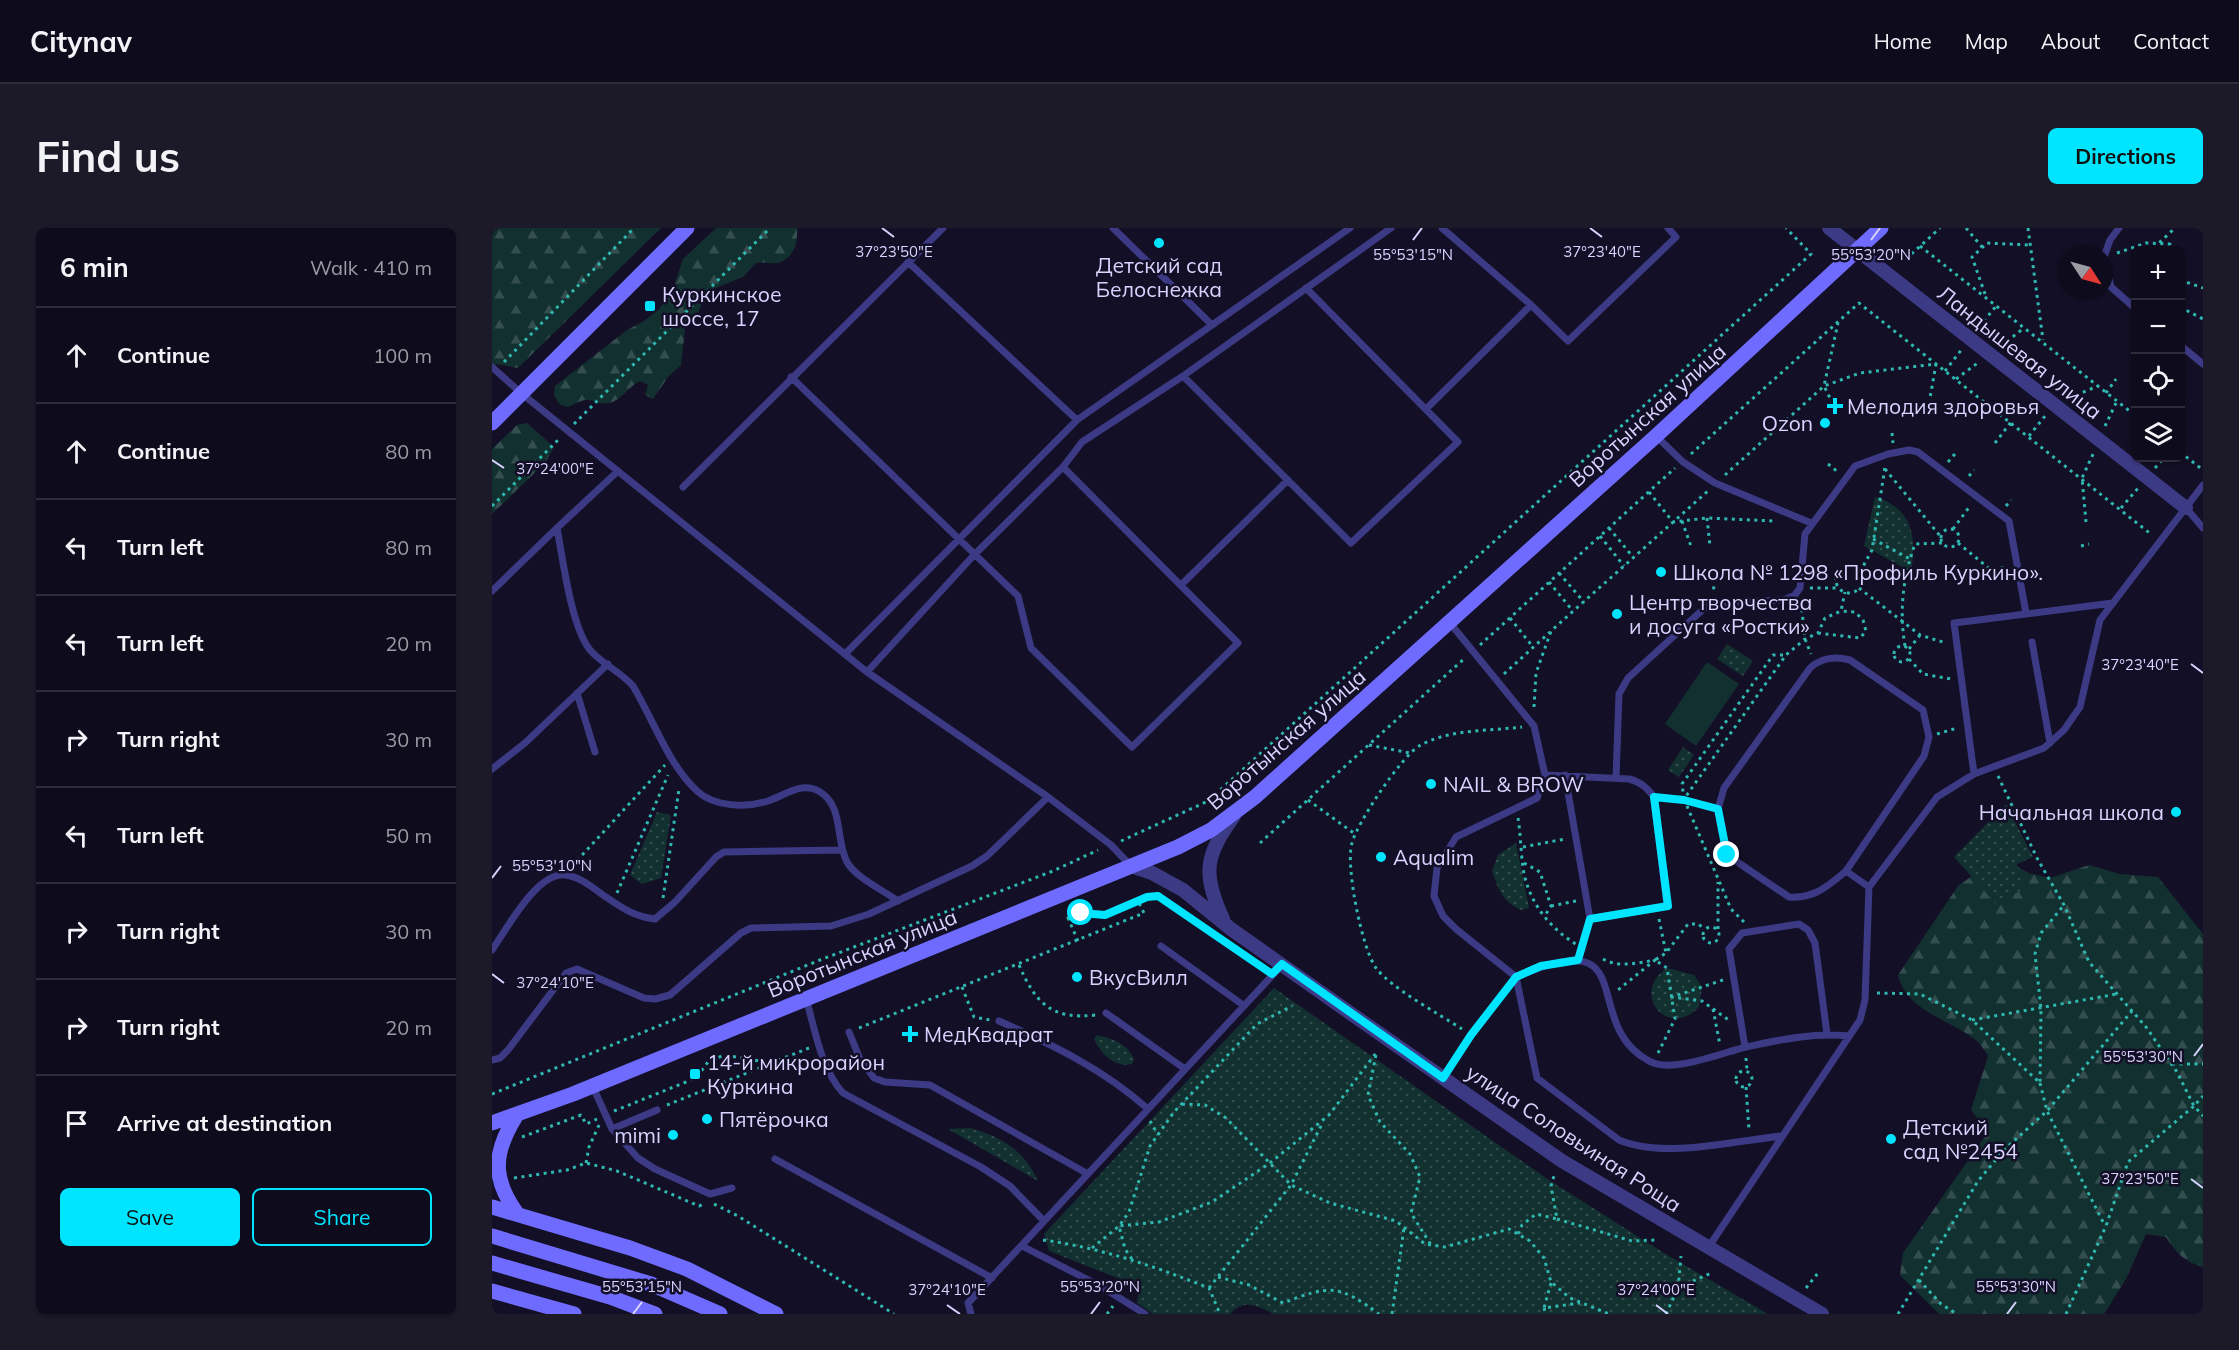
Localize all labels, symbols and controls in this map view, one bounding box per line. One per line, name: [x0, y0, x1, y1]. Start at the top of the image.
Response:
text: Citynav: [30, 24, 132, 59]
text: Home: [1874, 28, 1932, 54]
text: Map: [1965, 28, 2008, 54]
text: About: [2041, 28, 2100, 54]
text: Contact: [2133, 28, 2209, 54]
button: Directions: [2048, 128, 2203, 184]
text: Find us: [36, 130, 180, 183]
marker: Детский сад Белоснежка: [1152, 236, 1166, 250]
text: 37°23'50"E: [855, 242, 933, 261]
text: 37°23'40"E: [1563, 242, 1641, 261]
text: 55°53'15"N: [1373, 245, 1453, 264]
text: 55°53'20"N: [1831, 245, 1911, 264]
north arrow: [2059, 246, 2113, 300]
map controls: [2131, 246, 2185, 462]
button: +: [2131, 246, 2185, 300]
text: 6 min: [60, 251, 129, 284]
place label: Детский сад Белоснежка: [1096, 252, 1223, 302]
text: Walk · 410 m: [310, 255, 432, 280]
street label: Ландышевая улица: [1933, 280, 2107, 424]
place label: Куркинское шоссе, 17: [662, 281, 782, 331]
marker: Куркинское шоссе, 17: [643, 299, 657, 313]
button: −: [2131, 300, 2185, 354]
street label: Воротынская улица: [1563, 338, 1731, 492]
icon: ahead: [60, 339, 93, 372]
text: Continue: [117, 341, 210, 369]
text: 100 m: [373, 343, 432, 368]
button: locate: [2131, 354, 2185, 408]
place label: Мелодия здоровья: [1847, 393, 2039, 419]
marker: Мелодия здоровья: [1828, 399, 1842, 413]
button: layers: [2131, 408, 2185, 462]
place label: Ozon: [1762, 410, 1813, 436]
marker: Ozon: [1818, 416, 1832, 430]
icon: ahead: [60, 435, 93, 468]
text: Continue: [117, 437, 210, 465]
text: 80 m: [385, 439, 432, 464]
text: 37°24'00"E: [516, 459, 594, 478]
icon: left: [60, 531, 93, 564]
text: Turn left: [117, 533, 204, 561]
text: 80 m: [385, 535, 432, 560]
place label: Школа № 1298 «Профиль Куркино».: [1673, 559, 2043, 585]
marker: Школа № 1298 «Профиль Куркино».: [1654, 565, 1668, 579]
place label: Центр творчества и досуга «Ростки»: [1629, 589, 1812, 639]
marker: Центр творчества и досуга «Ростки»: [1610, 607, 1624, 621]
icon: left: [60, 627, 93, 660]
text: Turn left: [117, 629, 204, 657]
text: 20 m: [385, 631, 432, 656]
text: 37°23'40"E: [2101, 655, 2179, 674]
street label: Воротынская улица: [1201, 663, 1371, 815]
icon: right: [60, 723, 93, 756]
text: Turn right: [117, 725, 220, 753]
text: 30 m: [385, 727, 432, 752]
place label: NAIL & BROW: [1443, 771, 1584, 797]
marker: NAIL & BROW: [1424, 777, 1438, 791]
place label: Начальная школа: [1979, 799, 2164, 825]
marker: Начальная школа: [2169, 805, 2183, 819]
icon: left: [60, 819, 93, 852]
text: Turn left: [117, 821, 204, 849]
text: 50 m: [385, 823, 432, 848]
route end: [1713, 841, 1739, 867]
place label: Aqualim: [1393, 844, 1474, 870]
marker: Aqualim: [1374, 850, 1388, 864]
text: 55°53'10"N: [512, 856, 592, 875]
route start: [1067, 899, 1093, 925]
street label: Воротынская улица: [763, 903, 961, 1003]
icon: right: [60, 915, 93, 948]
text: Turn right: [117, 917, 220, 945]
text: 30 m: [385, 919, 432, 944]
place label: ВкусВилл: [1089, 964, 1188, 990]
marker: ВкусВилл: [1070, 970, 1084, 984]
text: 37°24'10"E: [516, 973, 594, 992]
icon: right: [60, 1011, 93, 1044]
text: Turn right: [117, 1013, 220, 1041]
text: 20 m: [385, 1015, 432, 1040]
place label: МедКвадрат: [924, 1021, 1053, 1047]
marker: МедКвадрат: [901, 1025, 919, 1043]
text: 55°53'30"N: [2103, 1047, 2183, 1066]
place label: 14-й микрорайон Куркина: [707, 1049, 885, 1099]
street label: улица Соловьиная Роща: [1461, 1059, 1687, 1217]
marker: 14-й микрорайон Куркина: [688, 1067, 702, 1081]
place label: Пятёрочка: [719, 1106, 829, 1132]
icon: arrive: [60, 1107, 93, 1140]
text: Arrive at destination: [117, 1109, 332, 1137]
marker: Пятёрочка: [700, 1112, 714, 1126]
place label: Детский сад №2454: [1903, 1114, 2018, 1164]
place label: mimi: [614, 1122, 661, 1148]
marker: mimi: [666, 1128, 680, 1142]
marker: Детский сад №2454: [1884, 1132, 1898, 1146]
text: 37°23'50"E: [2101, 1169, 2179, 1188]
button: Save: [60, 1188, 240, 1246]
button: Share: [252, 1188, 432, 1246]
text: 55°53'15"N: [602, 1277, 682, 1296]
text: 55°53'20"N: [1060, 1277, 1140, 1296]
text: 55°53'30"N: [1976, 1277, 2056, 1296]
text: 37°24'10"E: [908, 1280, 986, 1299]
text: 37°24'00"E: [1617, 1280, 1695, 1299]

